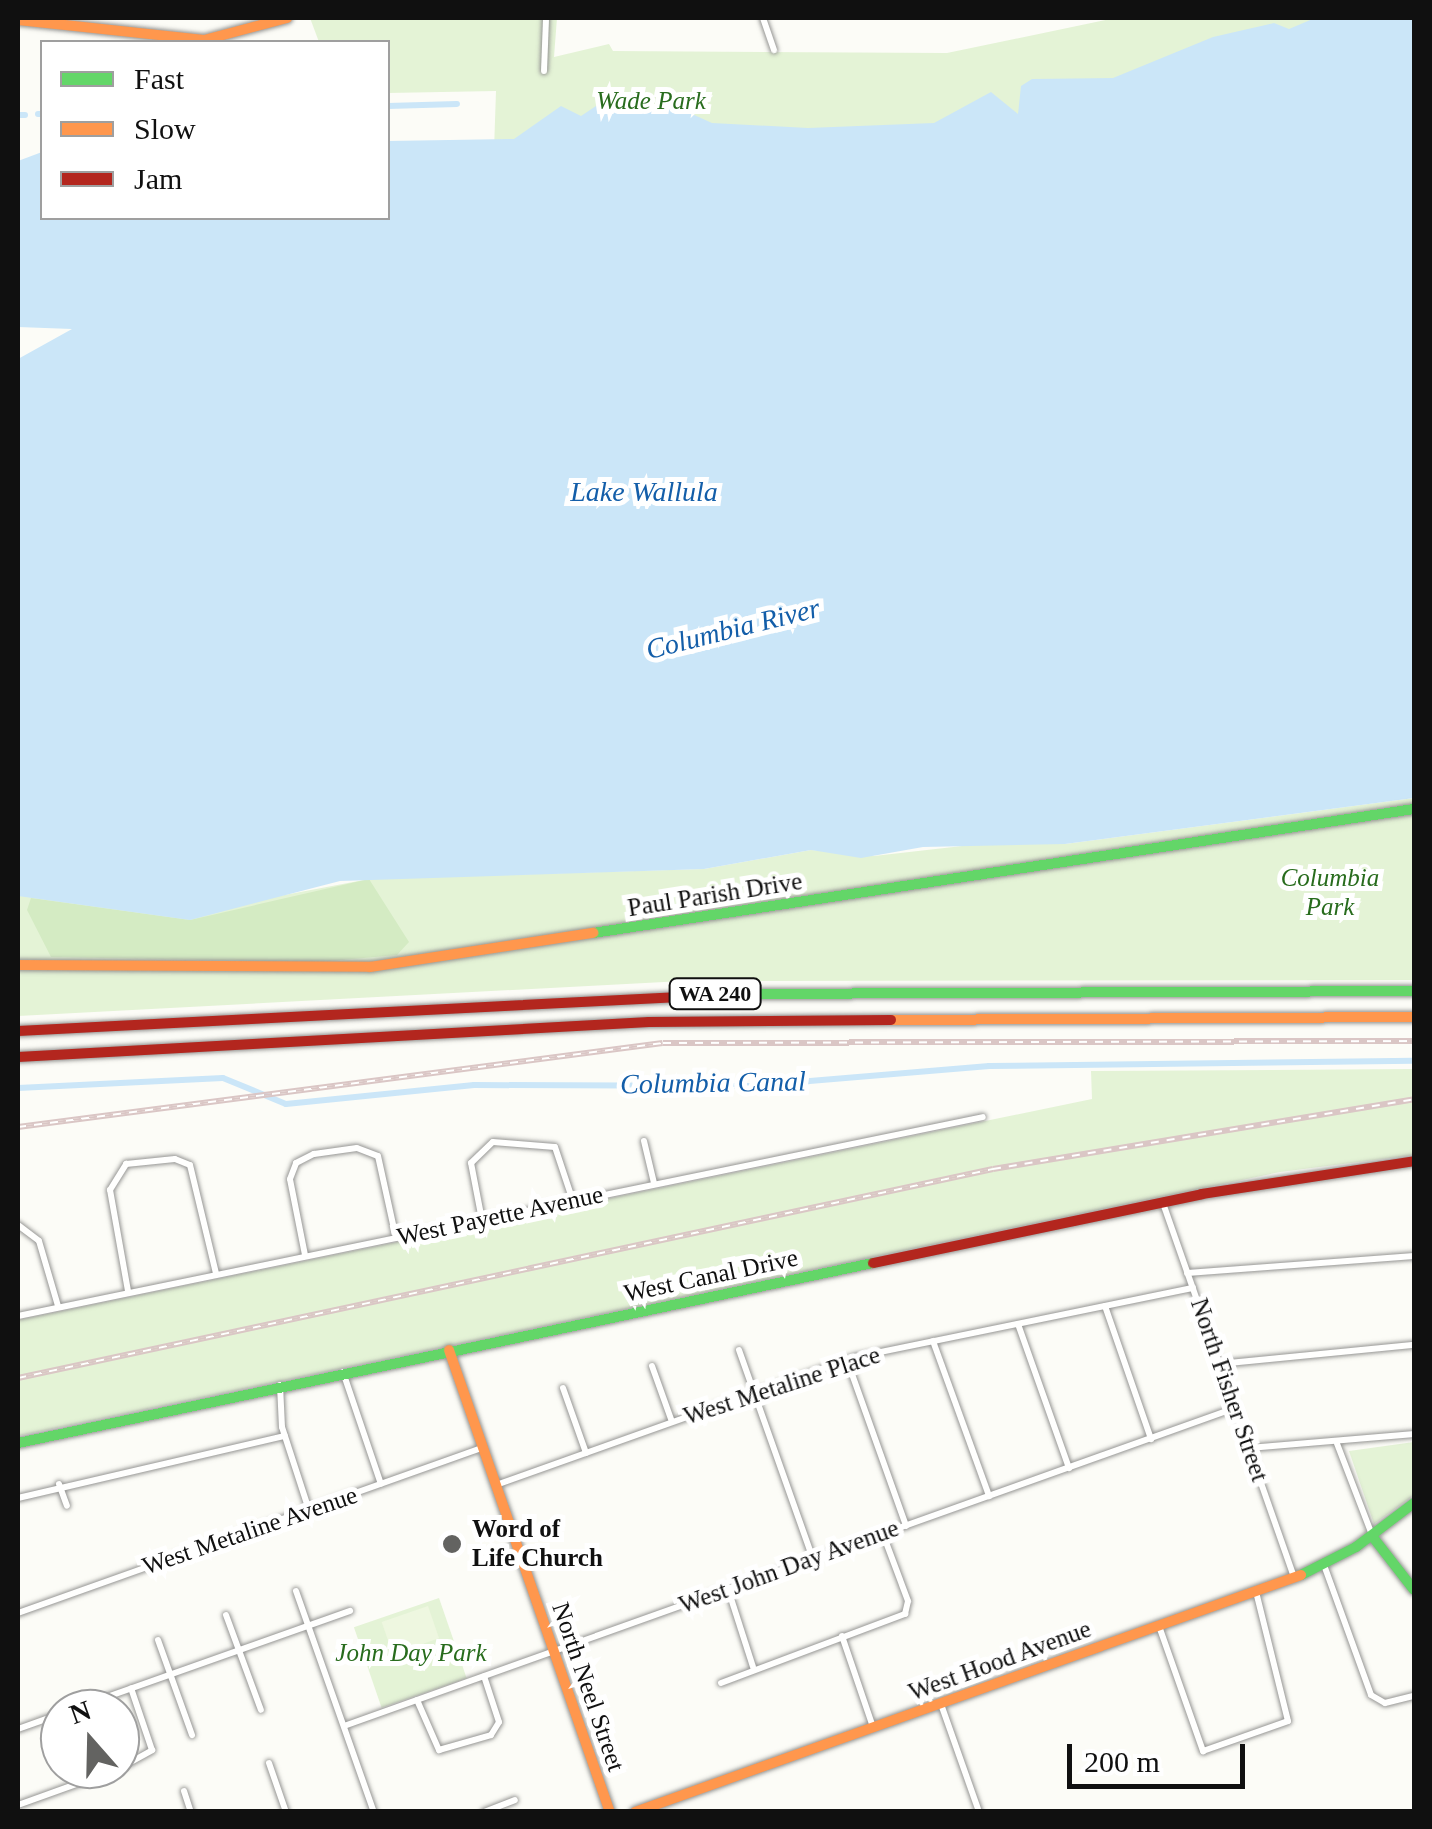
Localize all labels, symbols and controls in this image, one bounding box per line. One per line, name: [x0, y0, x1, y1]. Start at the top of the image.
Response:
legend: [40, 40, 390, 220]
text: Fast: [134, 62, 184, 95]
park label: Wade Park: [596, 86, 706, 116]
text: Slow: [134, 112, 196, 145]
text: Jam: [134, 162, 182, 195]
water label: Lake Wallula: [570, 475, 718, 509]
water label: Columbia River: [643, 591, 823, 667]
park label: Columbia Park: [1281, 864, 1379, 923]
street label: Paul Parish Drive: [626, 866, 804, 924]
road number: WA 240: [668, 977, 762, 1011]
water label: Columbia Canal: [620, 1065, 806, 1101]
street label: West Payette Avenue: [394, 1179, 606, 1253]
street label: West Canal Drive: [621, 1243, 801, 1309]
street label: North Fisher Street: [1184, 1295, 1274, 1485]
street label: West Metaline Place: [680, 1340, 884, 1432]
street label: West Metaline Avenue: [138, 1480, 362, 1582]
street label: West John Day Avenue: [674, 1513, 904, 1621]
place label: Word of Life Church: [472, 1515, 603, 1574]
marker: Word of Life Church: [441, 1533, 463, 1555]
street label: North Neel Street: [545, 1599, 631, 1775]
street label: West Hood Avenue: [904, 1614, 1096, 1708]
park label: John Day Park: [335, 1638, 487, 1668]
north arrow: [40, 1689, 140, 1789]
text: N: [65, 1694, 95, 1730]
scale bar: [1072, 1724, 1250, 1786]
text: 200 m: [1084, 1745, 1160, 1778]

